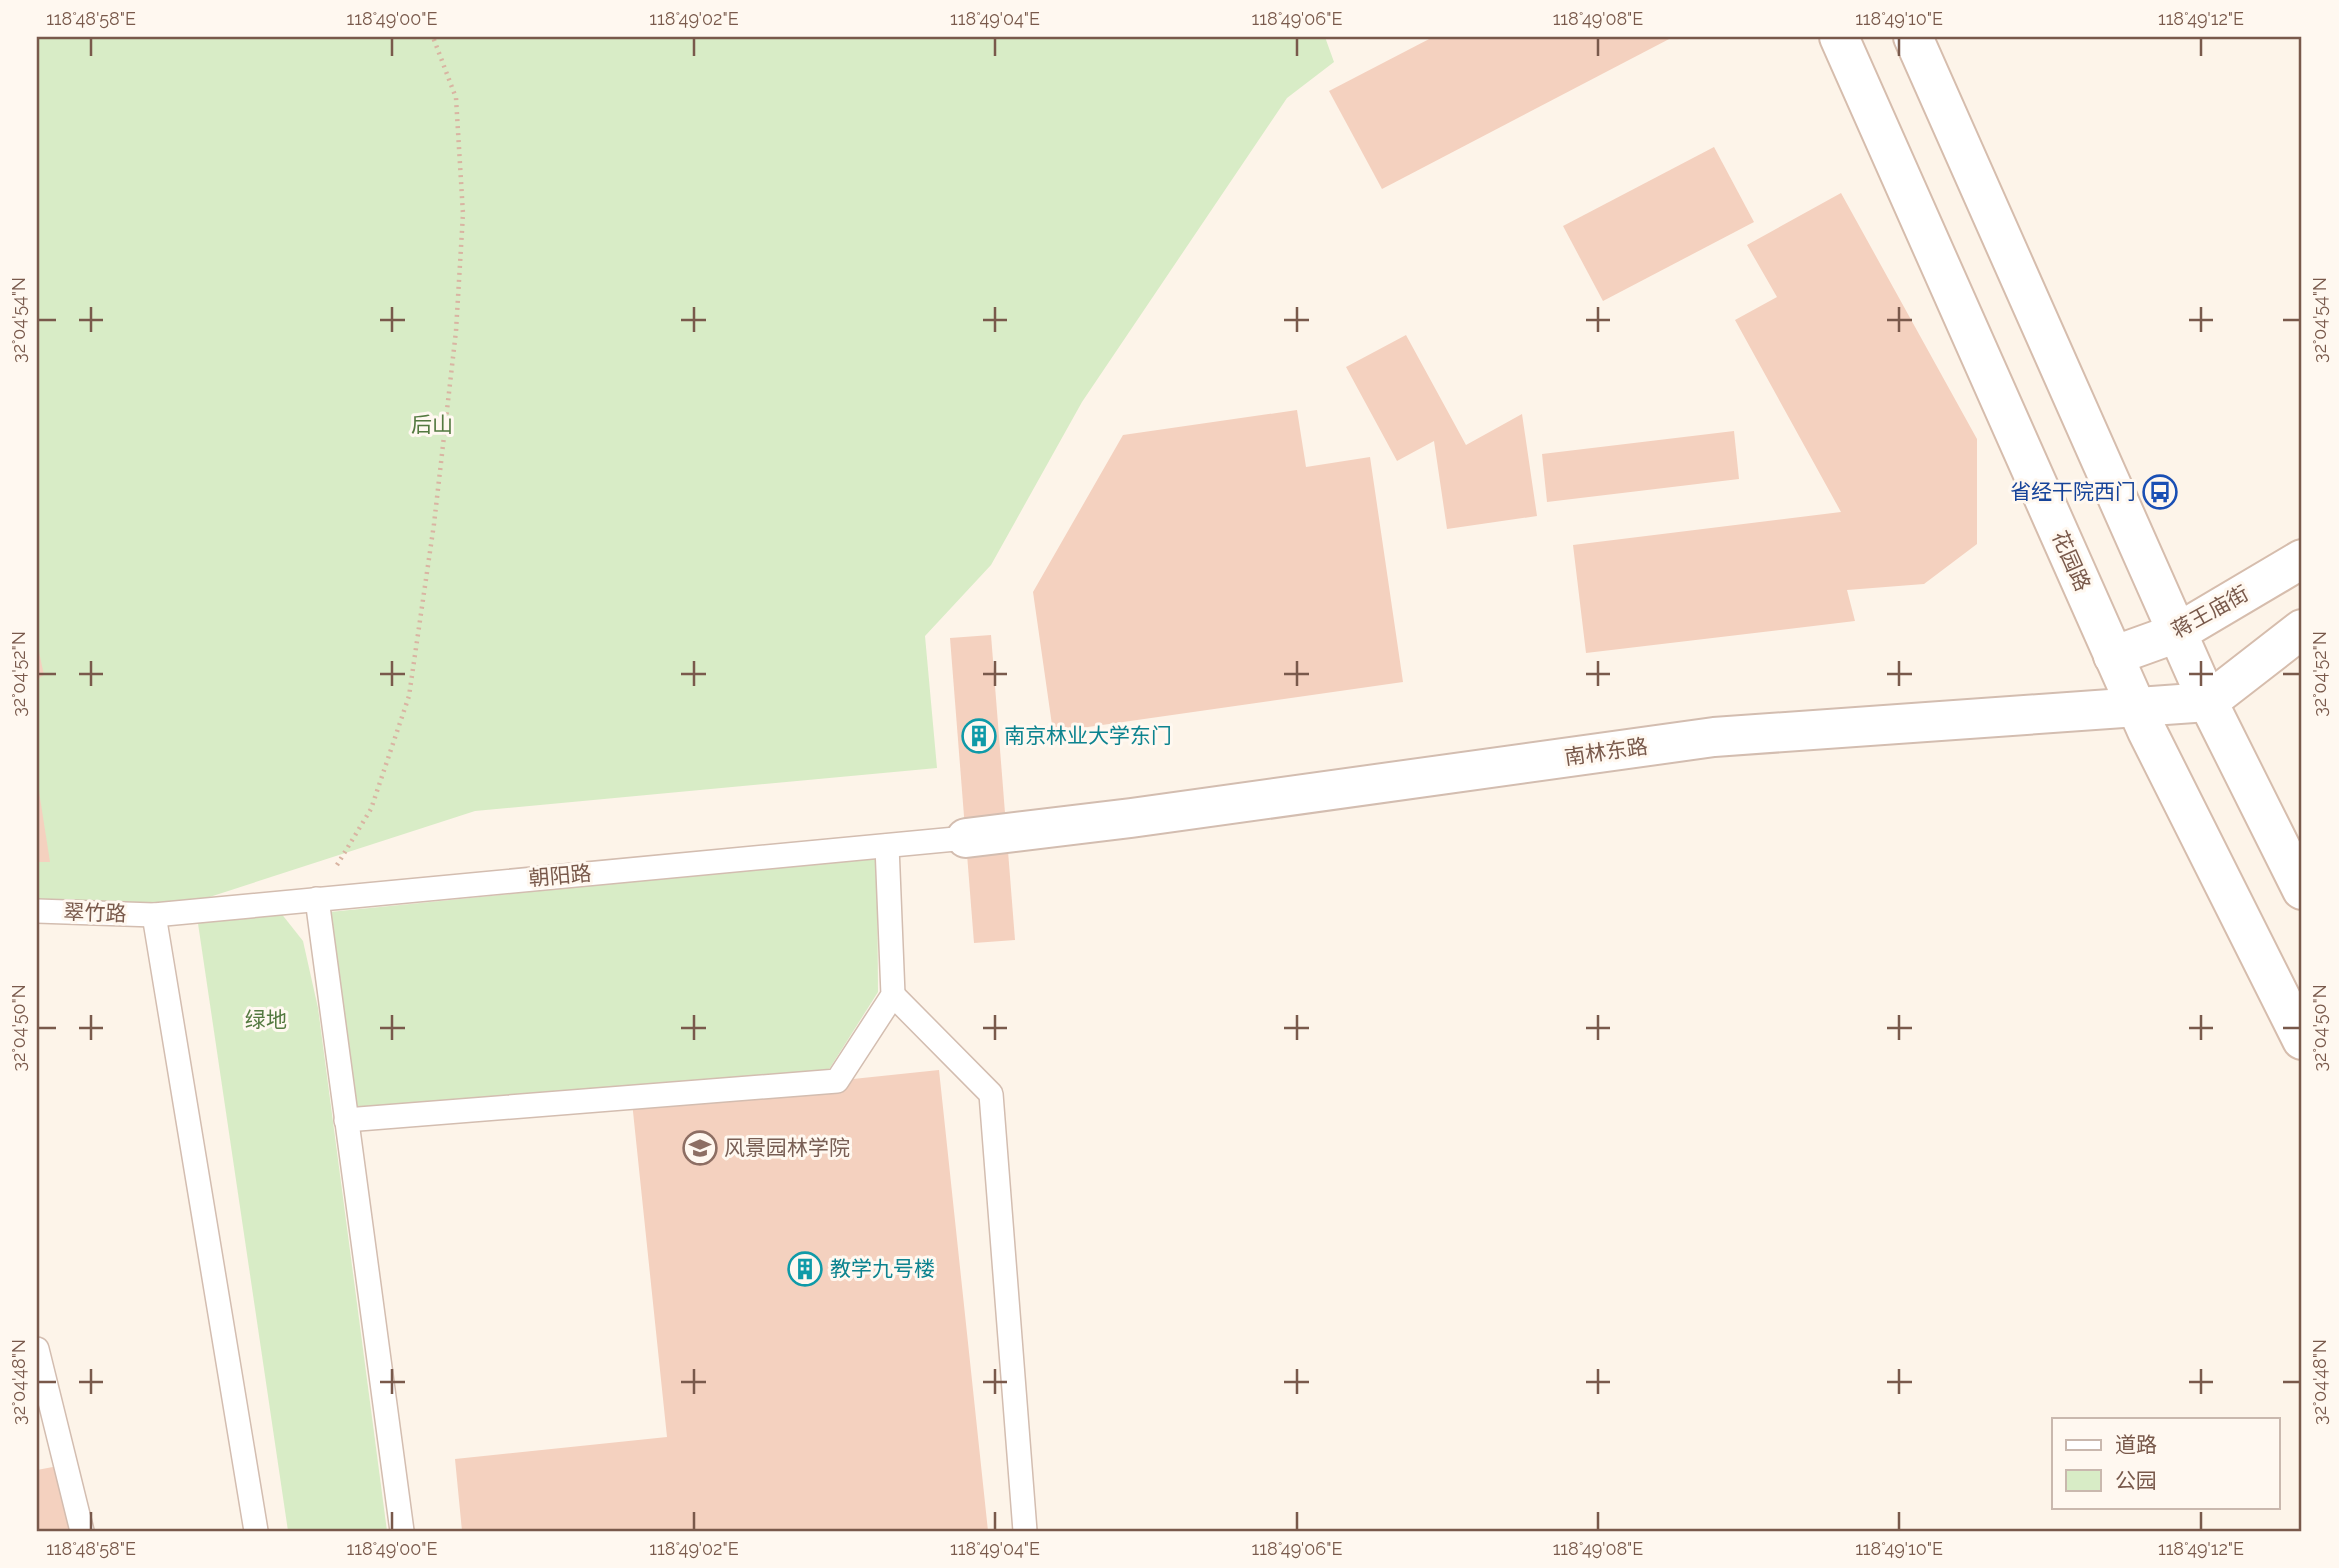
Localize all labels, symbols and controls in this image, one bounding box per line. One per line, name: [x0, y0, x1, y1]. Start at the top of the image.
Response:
text: 118°48'58"E: [46, 8, 136, 29]
text: 118°49'00"E: [347, 8, 438, 29]
text: 118°49'02"E: [649, 8, 739, 29]
text: 118°49'04"E: [950, 8, 1040, 29]
text: 118°49'06"E: [1252, 8, 1342, 29]
text: 118°49'08"E: [1553, 8, 1643, 29]
text: 118°49'10"E: [1855, 8, 1943, 29]
text: 118°49'12"E: [2158, 8, 2244, 29]
text: 32°04'54"N: [8, 277, 29, 363]
text: 32°04'54"N: [2309, 277, 2330, 363]
park label: 后山: [411, 412, 453, 437]
bus stop icon: 省经干院西门: [2141, 473, 2179, 511]
place label: 省经干院西门: [2010, 479, 2136, 504]
street label: 花园路: [2047, 527, 2096, 595]
street label: 蒋王庙街: [2167, 580, 2253, 643]
text: 32°04'52"N: [8, 631, 29, 717]
text: 32°04'52"N: [2309, 631, 2330, 717]
building icon: 南京林业大学东门: [960, 717, 998, 755]
place label: 南京林业大学东门: [1004, 723, 1172, 748]
street label: 南林东路: [1563, 733, 1649, 770]
street label: 朝阳路: [527, 860, 592, 891]
street label: 翠竹路: [63, 899, 127, 926]
text: 32°04'50"N: [8, 984, 29, 1072]
text: 32°04'50"N: [2309, 984, 2330, 1072]
park label: 绿地: [245, 1007, 287, 1032]
school or university icon: 风景园林学院: [681, 1129, 719, 1167]
place label: 风景园林学院: [724, 1135, 850, 1160]
building icon: 教学九号楼: [786, 1250, 824, 1288]
place label: 教学九号楼: [830, 1256, 935, 1281]
text: 32°04'48"N: [8, 1339, 29, 1425]
text: 32°04'48"N: [2309, 1339, 2330, 1425]
legend: [2052, 1418, 2280, 1508]
text: 道路: [2115, 1432, 2157, 1457]
text: 公园: [2115, 1468, 2157, 1493]
text: 118°48'58"E: [46, 1538, 136, 1559]
text: 118°49'00"E: [347, 1538, 438, 1559]
text: 118°49'02"E: [649, 1538, 739, 1559]
text: 118°49'04"E: [950, 1538, 1040, 1559]
text: 118°49'06"E: [1252, 1538, 1342, 1559]
text: 118°49'08"E: [1553, 1538, 1643, 1559]
text: 118°49'10"E: [1855, 1538, 1943, 1559]
text: 118°49'12"E: [2158, 1538, 2244, 1559]

